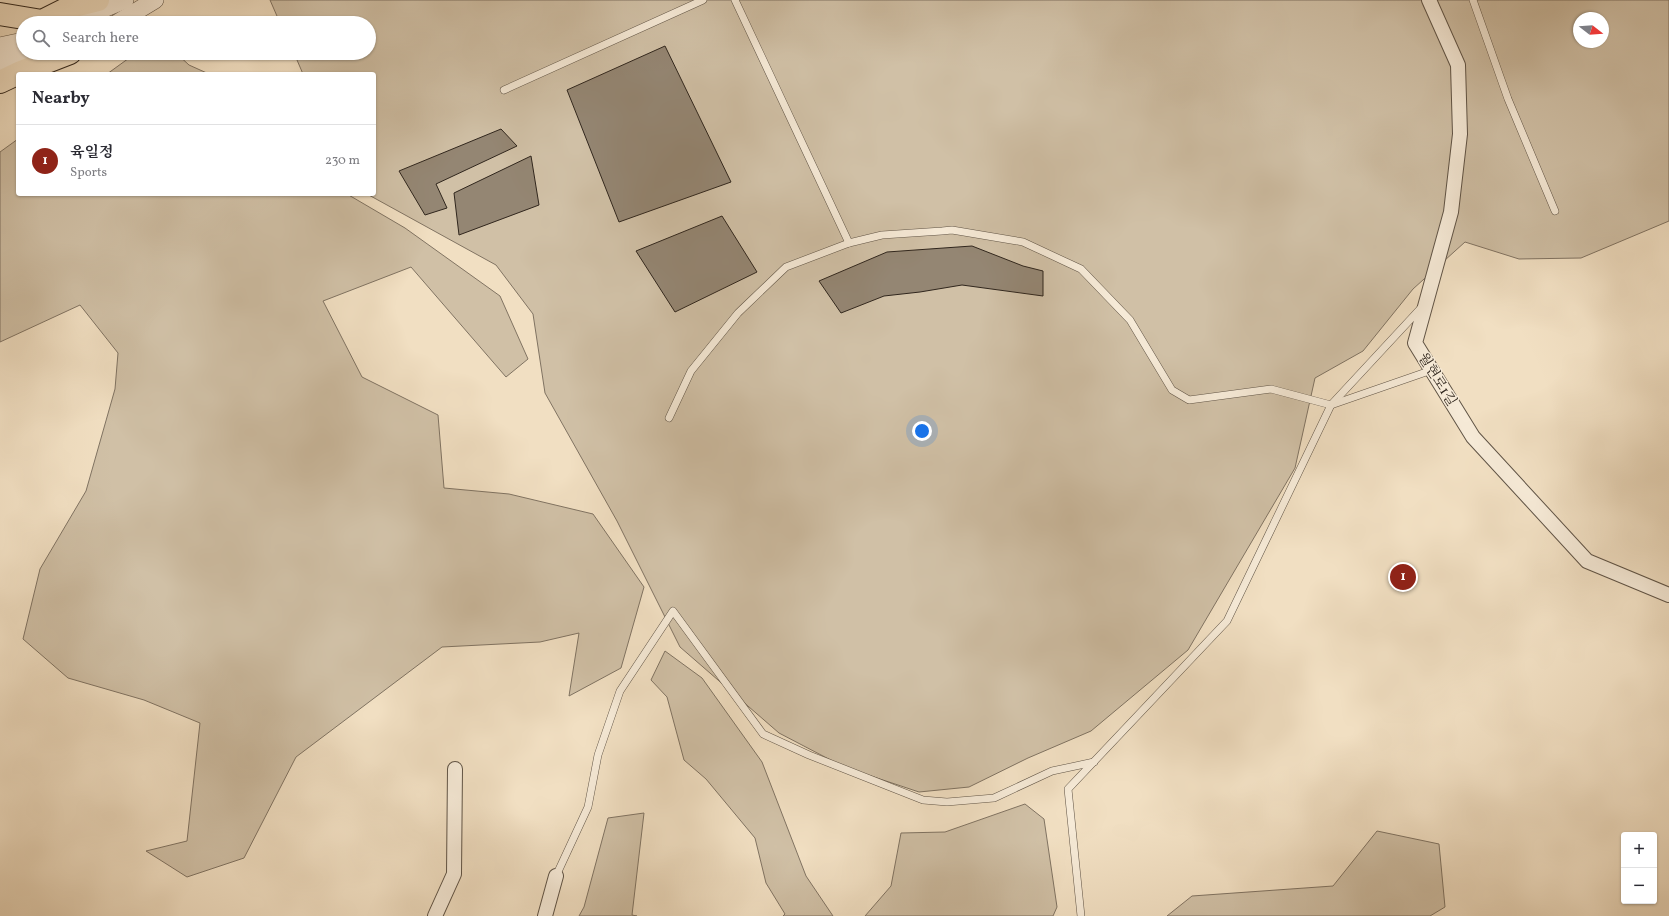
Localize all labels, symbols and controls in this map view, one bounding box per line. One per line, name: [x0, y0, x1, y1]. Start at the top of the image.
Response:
north arrow: [1573, 12, 1609, 48]
search box: [16, 16, 376, 60]
icon: search: [30, 27, 52, 49]
text: Search here: [62, 28, 139, 49]
text: Nearby: [32, 87, 90, 110]
text: 육일정: [70, 143, 113, 164]
text: 1: [42, 152, 48, 170]
text: 230 m: [325, 152, 360, 170]
text: Sports: [70, 164, 107, 182]
street label: 월현로1길: [1413, 350, 1461, 410]
your location: [912, 421, 932, 441]
pin: 1: [1390, 562, 1416, 592]
map controls: [1621, 832, 1657, 904]
button: +: [1621, 832, 1657, 868]
button: −: [1621, 868, 1657, 904]

